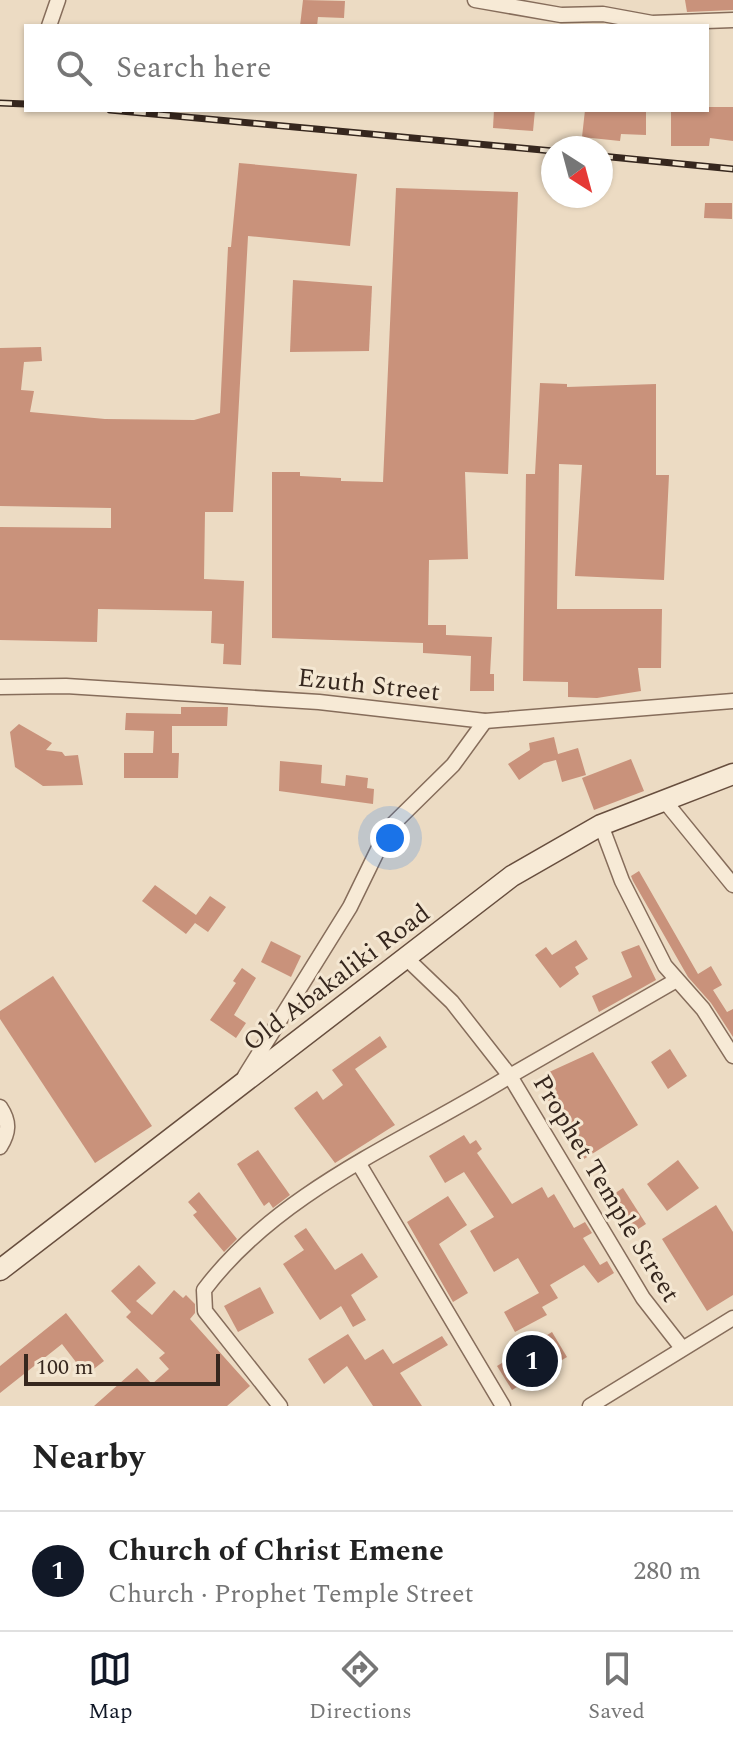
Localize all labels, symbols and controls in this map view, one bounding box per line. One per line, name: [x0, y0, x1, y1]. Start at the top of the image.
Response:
search box: [24, 24, 709, 112]
text: Search here: [116, 45, 272, 91]
icon: search: [52, 46, 96, 90]
north arrow: [541, 136, 613, 208]
street label: Ezuth Street: [296, 658, 442, 712]
your location: [370, 818, 410, 858]
street label: Old Abakaliki Road: [234, 894, 439, 1062]
street label: Prophet Temple Street: [522, 1067, 690, 1310]
pin: 1: [506, 1331, 558, 1391]
scale bar: [24, 1350, 220, 1386]
text: 100 m: [36, 1351, 93, 1384]
text: Nearby: [32, 1432, 145, 1484]
text: Church of Christ Emene: [108, 1528, 444, 1574]
text: 1: [51, 1551, 65, 1591]
text: 280 m: [633, 1551, 701, 1591]
text: Church · Prophet Temple Street: [108, 1574, 474, 1614]
tab: Map: [88, 1647, 133, 1728]
tab: Directions: [309, 1647, 412, 1728]
tab: Saved: [588, 1647, 645, 1728]

